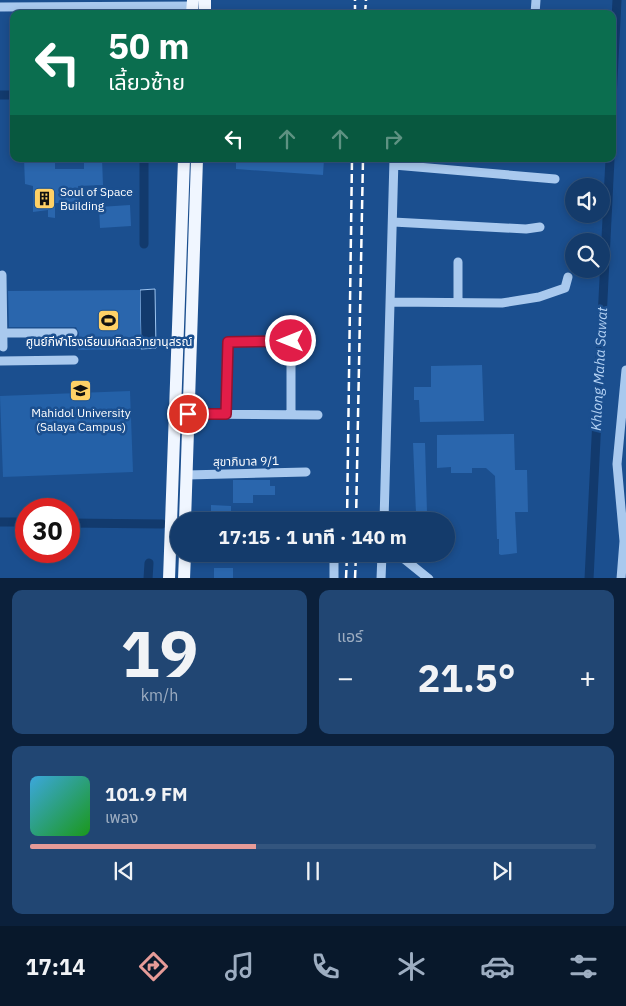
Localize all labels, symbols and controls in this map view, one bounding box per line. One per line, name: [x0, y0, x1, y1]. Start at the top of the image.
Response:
text: 50 m: [108, 23, 190, 69]
icon: left: [25, 30, 90, 95]
text: เลี้ยวซ้าย: [108, 67, 185, 96]
icon: left: [220, 125, 248, 153]
icon: ahead: [273, 125, 301, 153]
icon: ahead: [326, 125, 354, 153]
icon: right: [379, 125, 407, 153]
map controls: [565, 178, 610, 278]
button: sound: [565, 178, 610, 223]
place label: Soul of Space Building: [60, 184, 133, 213]
building icon: Soul of Space Building: [32, 186, 56, 210]
button: search: [565, 233, 610, 278]
water label: Khlong Maha Sawat: [587, 306, 611, 431]
sports icon: ศูนย์กีฬาโรงเรียนมหิดลวิทยานุสรณ์: [97, 308, 121, 332]
position arrow: [264, 314, 316, 366]
place label: ศูนย์กีฬาโรงเรียนมหิดลวิทยานุสรณ์: [26, 334, 192, 349]
school or university icon: Mahidol University (Salaya Campus): [69, 379, 93, 403]
pin: [167, 393, 209, 435]
icon: arrive: [174, 400, 202, 428]
place label: Mahidol University (Salaya Campus): [31, 405, 131, 434]
street label: สุขาภิบาล 9/1: [213, 453, 279, 469]
speed limit sign: 30: [15, 498, 80, 563]
text: 17:15 · 1 นาที · 140 m: [218, 525, 407, 549]
text: 19: [120, 610, 199, 695]
text: แอร์: [337, 626, 363, 646]
text: 21.5°: [417, 653, 516, 702]
text: −: [337, 659, 354, 696]
text: +: [579, 659, 596, 696]
text: km/h: [141, 685, 178, 705]
text: 101.9 FM: [105, 782, 188, 806]
text: เพลง: [105, 807, 138, 827]
icon: previous: [110, 857, 138, 885]
icon: pause: [299, 857, 327, 885]
icon: next: [488, 857, 516, 885]
icon: directions: [136, 949, 171, 984]
icon: music: [222, 949, 257, 984]
icon: phone: [308, 949, 343, 984]
icon: climate: [394, 949, 429, 984]
icon: car: [480, 949, 515, 984]
icon: filters: [566, 949, 601, 984]
text: 17:14: [25, 952, 85, 981]

